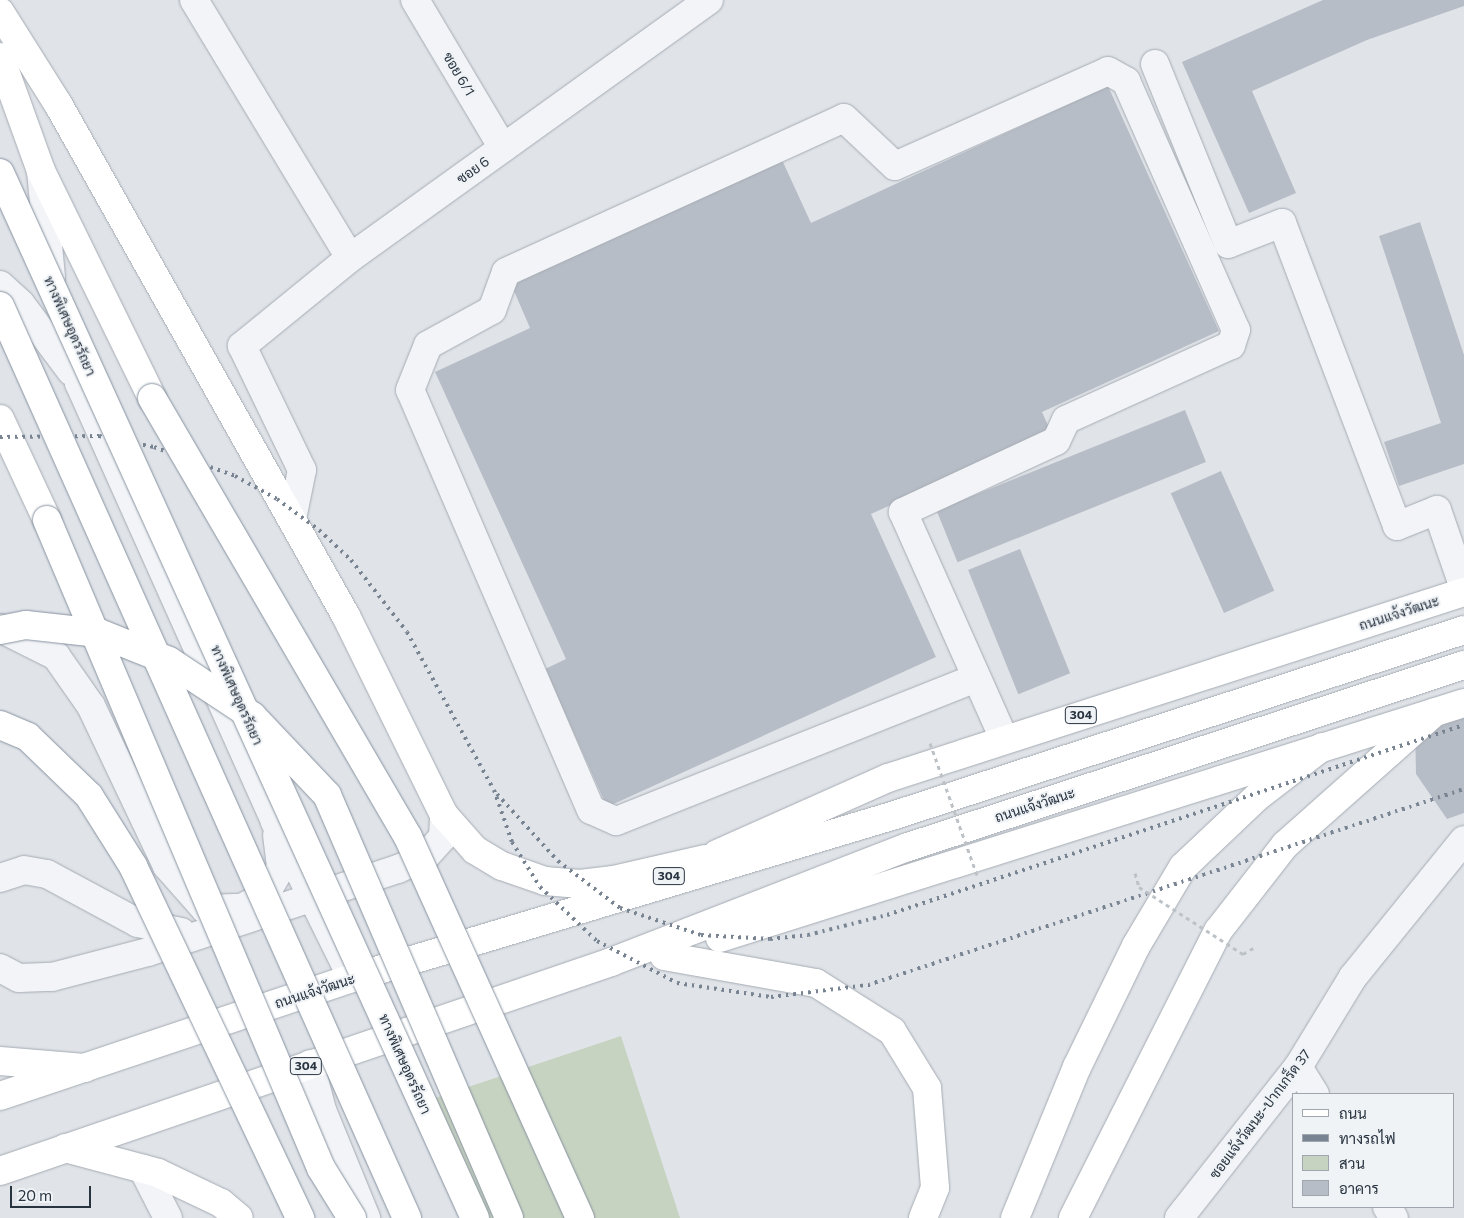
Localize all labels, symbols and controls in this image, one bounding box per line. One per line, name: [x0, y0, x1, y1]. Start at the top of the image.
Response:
street label: ซอย 6/1: [439, 49, 479, 99]
street label: ซอย 6: [453, 153, 493, 187]
street label: ทางพิเศษอุดรรัถยา: [40, 273, 100, 379]
street label: ถนนแจ้งวัฒนะ: [1357, 592, 1441, 634]
street label: ทางพิเศษอุดรรัถยา: [207, 642, 267, 748]
road number: 304: [1065, 706, 1097, 724]
street label: ถนนแจ้งวัฒนะ: [993, 784, 1077, 826]
road number: 304: [653, 866, 685, 886]
street label: ถนนแจ้งวัฒนะ: [273, 970, 357, 1012]
street label: ทางพิเศษอุดรรัถยา: [375, 1011, 435, 1117]
street label: ซอยแจ้งวัฒนะ-ปากเกร็ด 37: [1206, 1046, 1314, 1182]
road number: 304: [290, 1056, 322, 1076]
legend: [1292, 1093, 1454, 1208]
text: ถนน: [1339, 1104, 1367, 1122]
text: ทางรถไฟ: [1339, 1129, 1396, 1147]
text: สวน: [1339, 1154, 1365, 1172]
scale bar: [12, 1176, 94, 1208]
text: อาคาร: [1339, 1179, 1379, 1197]
text: 20 m: [18, 1186, 52, 1204]

